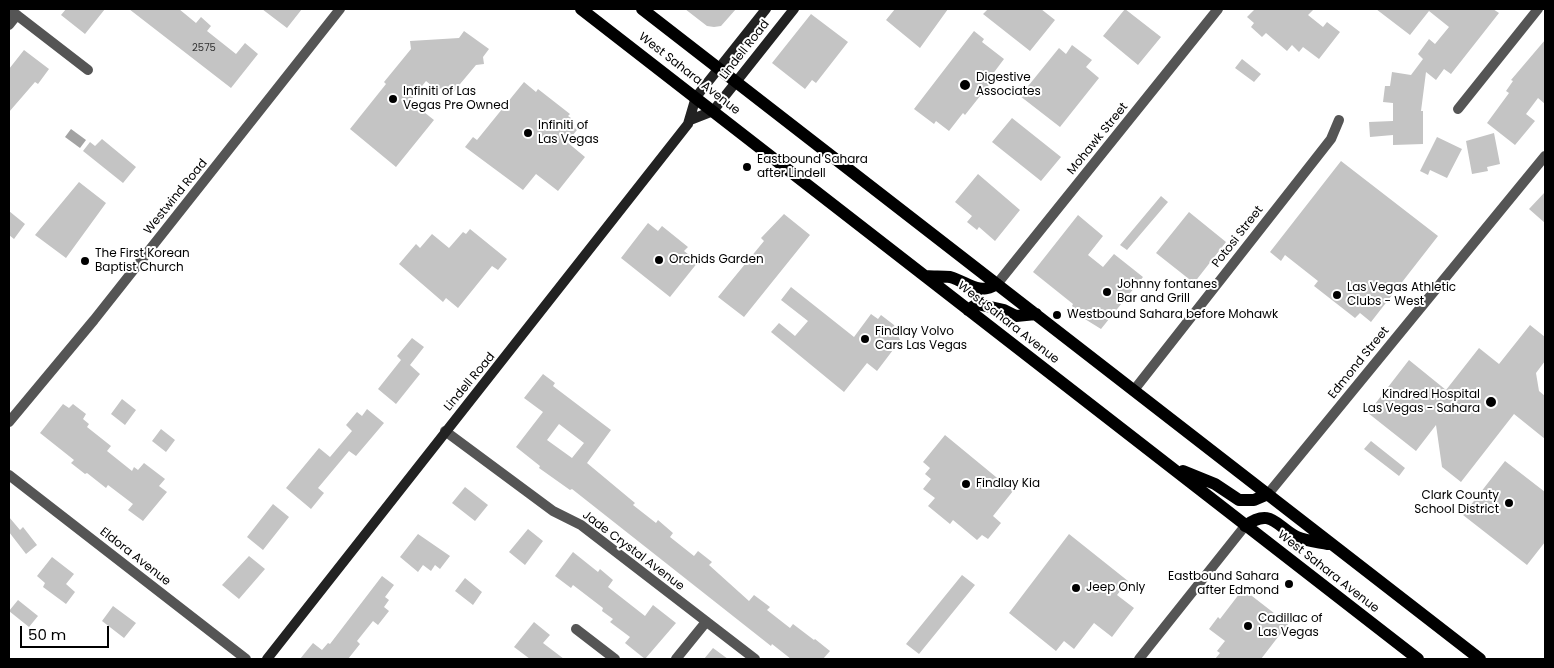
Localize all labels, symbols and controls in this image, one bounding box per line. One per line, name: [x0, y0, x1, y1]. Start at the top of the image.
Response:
street label: Lindell Road: [717, 17, 773, 83]
street label: West Sahara Avenue: [635, 30, 743, 118]
house number: 2575: [192, 42, 216, 54]
place label: Digestive Associates: [976, 71, 1041, 99]
marker: Digestive Associates: [958, 78, 972, 92]
place label: Infiniti of Las Vegas Pre Owned: [403, 85, 509, 113]
marker: Infiniti of Las Vegas Pre Owned: [387, 93, 399, 105]
street label: Mohawk Street: [1065, 100, 1131, 178]
place label: Infiniti of Las Vegas: [538, 119, 599, 147]
marker: Infiniti of Las Vegas: [522, 127, 534, 139]
place label: Eastbound Sahara after Lindell: [757, 153, 868, 181]
street label: Westwind Road: [141, 156, 211, 238]
marker: Eastbound Sahara after Lindell: [741, 161, 753, 173]
street label: Potosi Street: [1209, 203, 1267, 271]
place label: The First Korean Baptist Church: [95, 247, 190, 275]
place label: Orchids Garden: [669, 253, 764, 267]
marker: Orchids Garden: [653, 254, 665, 266]
marker: The First Korean Baptist Church: [79, 255, 91, 267]
place label: Johnny fontanes Bar and Grill: [1117, 278, 1217, 306]
street label: West Sahara Avenue: [954, 279, 1062, 367]
place label: Las Vegas Athletic Clubs - West: [1347, 281, 1456, 309]
marker: Johnny fontanes Bar and Grill: [1101, 286, 1113, 298]
marker: Las Vegas Athletic Clubs - West: [1331, 289, 1343, 301]
place label: Westbound Sahara before Mohawk: [1067, 308, 1278, 322]
marker: Westbound Sahara before Mohawk: [1051, 309, 1063, 321]
street label: Edmond Street: [1326, 324, 1392, 402]
place label: Findlay Volvo Cars Las Vegas: [875, 325, 967, 353]
marker: Findlay Volvo Cars Las Vegas: [859, 333, 871, 345]
street label: Lindell Road: [441, 350, 499, 414]
place label: Kindred Hospital Las Vegas - Sahara: [1363, 388, 1480, 416]
marker: Kindred Hospital Las Vegas - Sahara: [1484, 395, 1498, 409]
place label: Findlay Kia: [976, 477, 1040, 491]
marker: Findlay Kia: [960, 478, 972, 490]
place label: Clark County School District: [1414, 489, 1499, 517]
marker: Clark County School District: [1503, 497, 1515, 509]
street label: Jade Crystal Avenue: [579, 508, 687, 594]
street label: Eldora Avenue: [97, 525, 173, 589]
street label: West Sahara Avenue: [1274, 528, 1382, 616]
place label: Eastbound Sahara after Edmond: [1168, 570, 1279, 598]
marker: Eastbound Sahara after Edmond: [1283, 578, 1295, 590]
place label: Jeep Only: [1086, 581, 1145, 595]
marker: Jeep Only: [1070, 582, 1082, 594]
place label: Cadillac of Las Vegas: [1258, 612, 1323, 640]
scale bar: [22, 616, 111, 648]
marker: Cadillac of Las Vegas: [1242, 620, 1254, 632]
text: 50 m: [28, 624, 66, 645]

